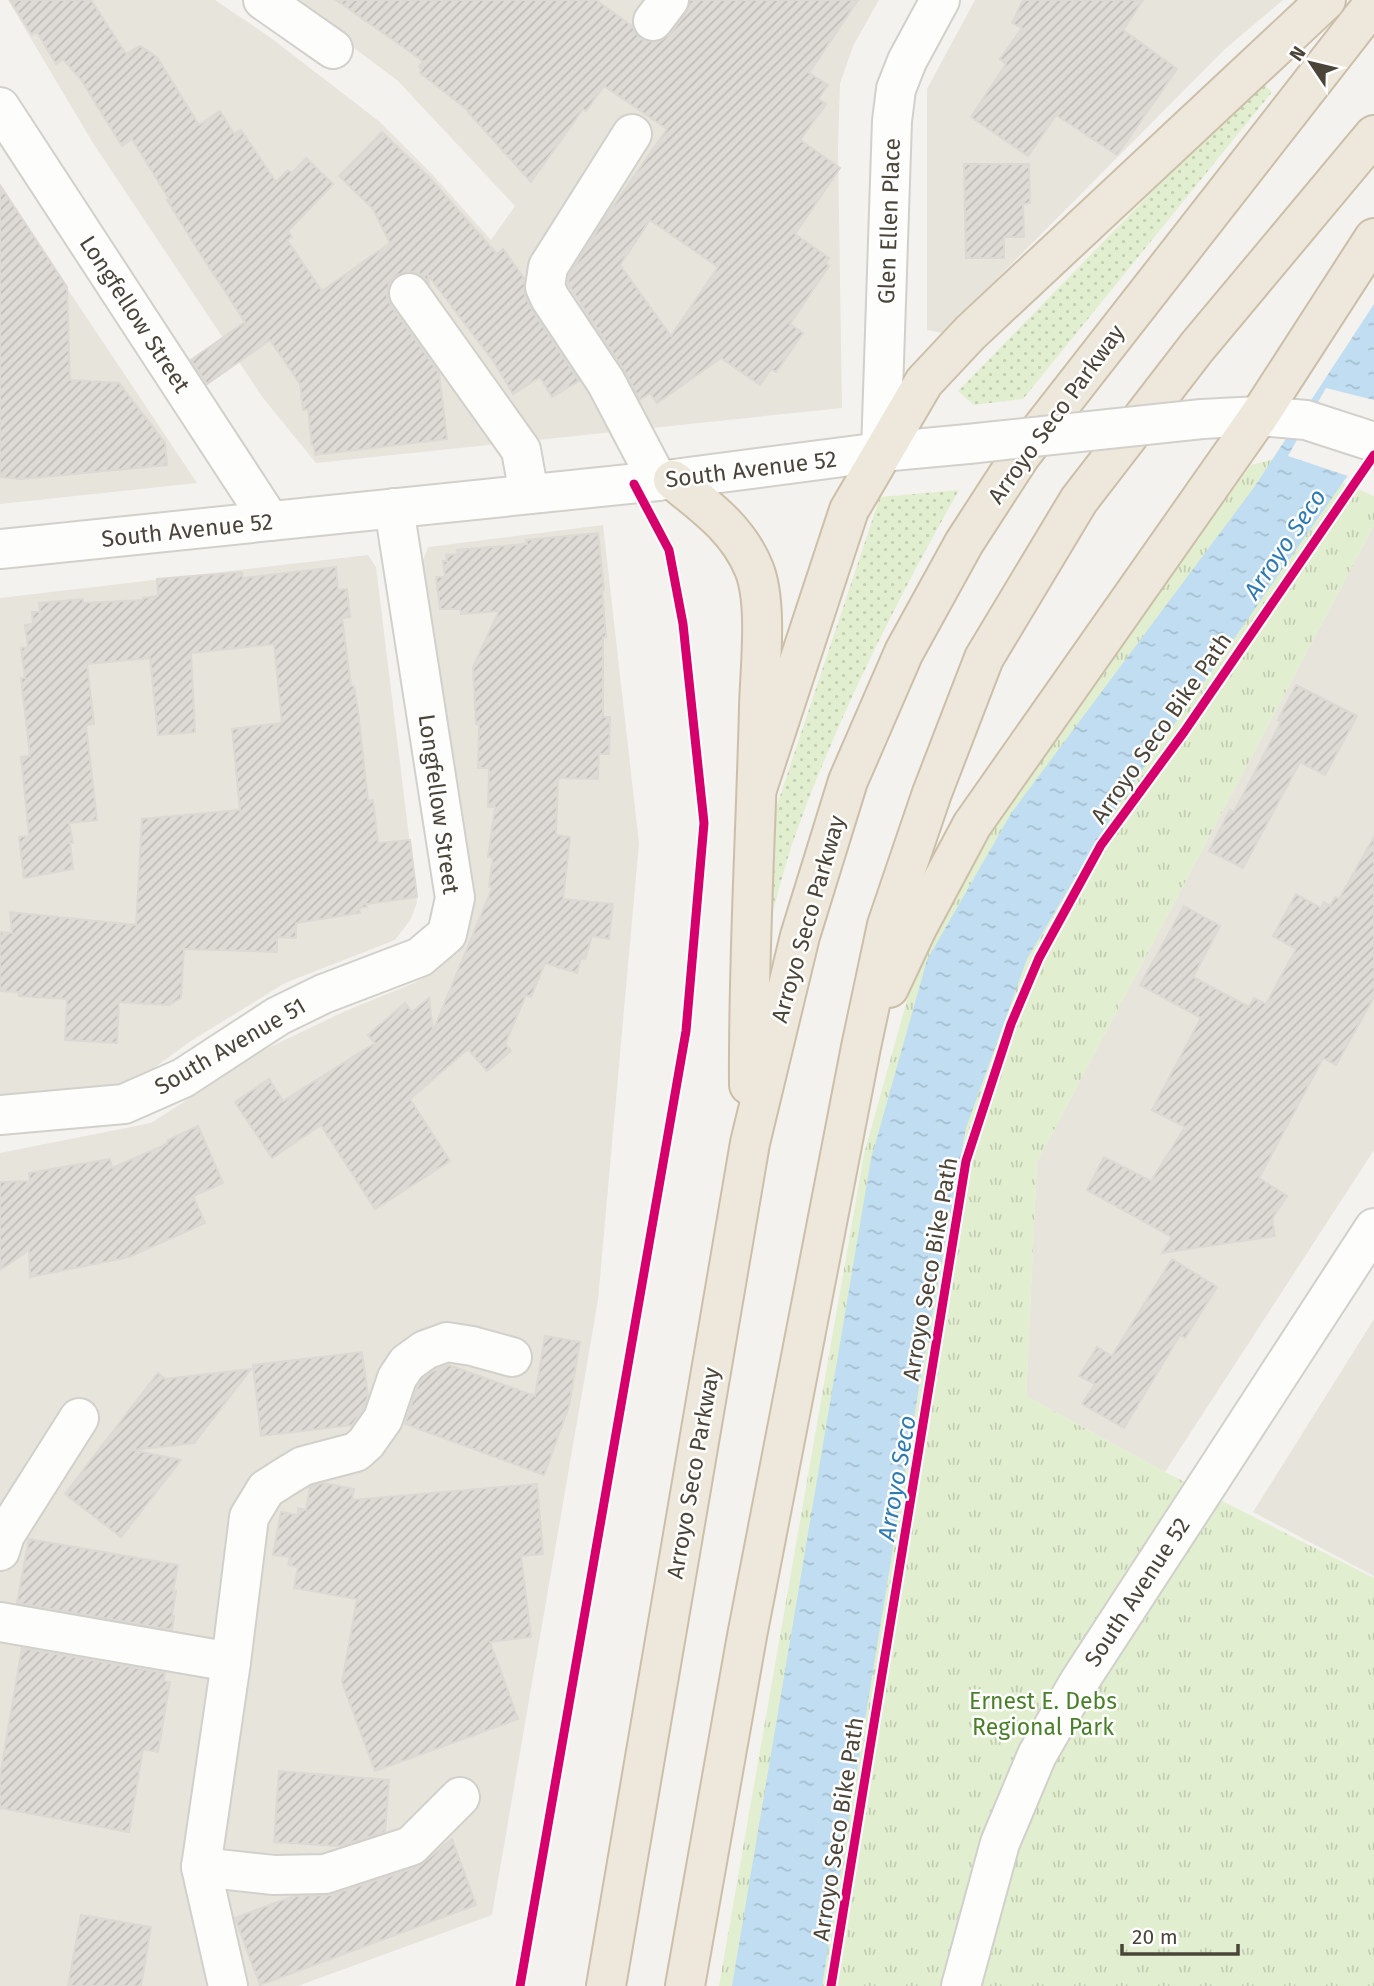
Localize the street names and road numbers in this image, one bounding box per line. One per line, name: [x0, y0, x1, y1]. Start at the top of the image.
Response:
street label: Glen Ellen Place: [872, 137, 906, 305]
street label: Longfellow Street: [74, 230, 197, 398]
street label: Arroyo Seco Parkway: [982, 318, 1131, 509]
street label: South Avenue 52: [664, 445, 838, 493]
street label: South Avenue 52: [100, 507, 274, 553]
street label: Arroyo Seco Bike Path: [1085, 627, 1237, 829]
street label: Longfellow Street: [413, 712, 466, 897]
street label: Arroyo Seco Parkway: [765, 811, 851, 1026]
street label: South Avenue 51: [149, 991, 311, 1101]
street label: Arroyo Seco Bike Path: [897, 1155, 963, 1383]
street label: Arroyo Seco Parkway: [661, 1364, 726, 1581]
street label: South Avenue 52: [1078, 1512, 1196, 1672]
street label: Arroyo Seco Bike Path: [806, 1715, 870, 1943]

